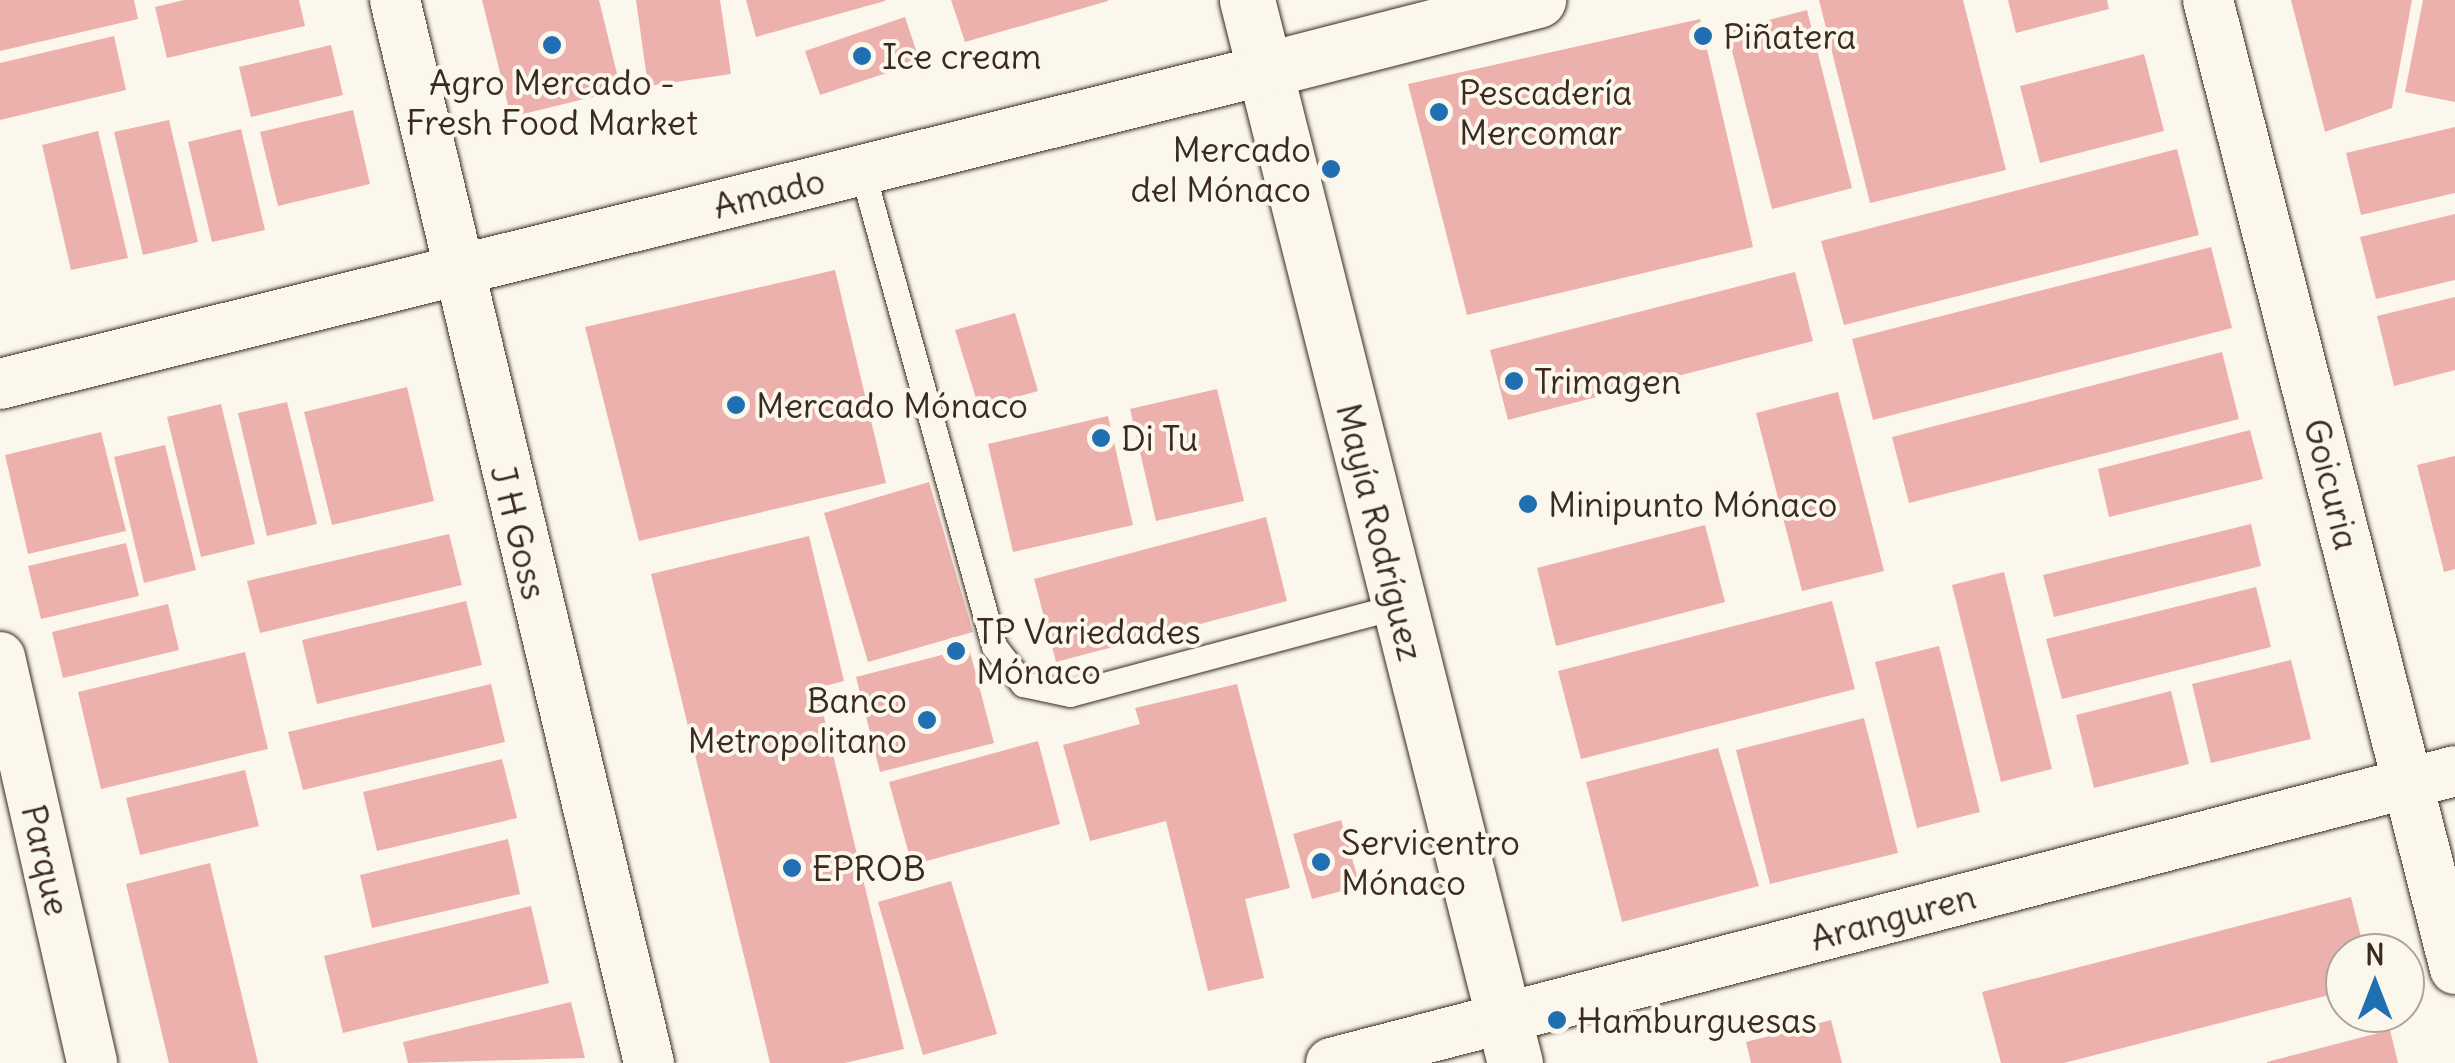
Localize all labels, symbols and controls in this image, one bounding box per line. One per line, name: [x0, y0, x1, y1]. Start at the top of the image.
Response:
place label: Piñatera: [1723, 15, 1856, 57]
marker: Piñatera: [1692, 25, 1714, 47]
marker: Agro Mercado - Fresh Food Market: [541, 34, 563, 56]
place label: Ice cream: [882, 35, 1041, 77]
marker: Ice cream: [851, 45, 873, 67]
place label: Agro Mercado - Fresh Food Market: [406, 61, 698, 143]
place label: Pescadería Mercomar: [1459, 71, 1632, 153]
marker: Pescadería Mercomar: [1428, 101, 1450, 123]
place label: Mercado del Mónaco: [1131, 128, 1311, 210]
marker: Mercado del Mónaco: [1320, 158, 1342, 180]
street label: Amado: [709, 159, 829, 227]
place label: Trimagen: [1534, 360, 1681, 402]
marker: Trimagen: [1503, 370, 1525, 392]
place label: Mercado Mónaco: [756, 384, 1028, 426]
marker: Mercado Mónaco: [725, 394, 747, 416]
street label: Mayía Rodríguez: [1328, 399, 1432, 665]
street label: Goicuria: [2296, 414, 2368, 554]
place label: Di Tu: [1121, 417, 1198, 459]
marker: Di Tu: [1090, 427, 1112, 449]
street label: J H Goss: [482, 461, 556, 603]
place label: Minipunto Mónaco: [1548, 483, 1837, 525]
marker: Minipunto Mónaco: [1517, 493, 1539, 515]
place label: TP Variedades Mónaco: [976, 610, 1201, 692]
marker: TP Variedades Mónaco: [945, 640, 967, 662]
place label: Banco Metropolitano: [688, 679, 907, 761]
marker: Banco Metropolitano: [916, 709, 938, 731]
street label: Parque: [13, 800, 79, 920]
place label: Servicentro Mónaco: [1341, 821, 1520, 903]
place label: EPROB: [812, 847, 926, 889]
marker: Servicentro Mónaco: [1310, 851, 1332, 873]
marker: EPROB: [781, 857, 803, 879]
street label: Aranguren: [1806, 875, 1980, 959]
north arrow: [2325, 933, 2425, 1033]
text: N: [2365, 937, 2385, 973]
place label: Hamburguesas: [1577, 999, 1817, 1041]
marker: Hamburguesas: [1546, 1009, 1568, 1031]

